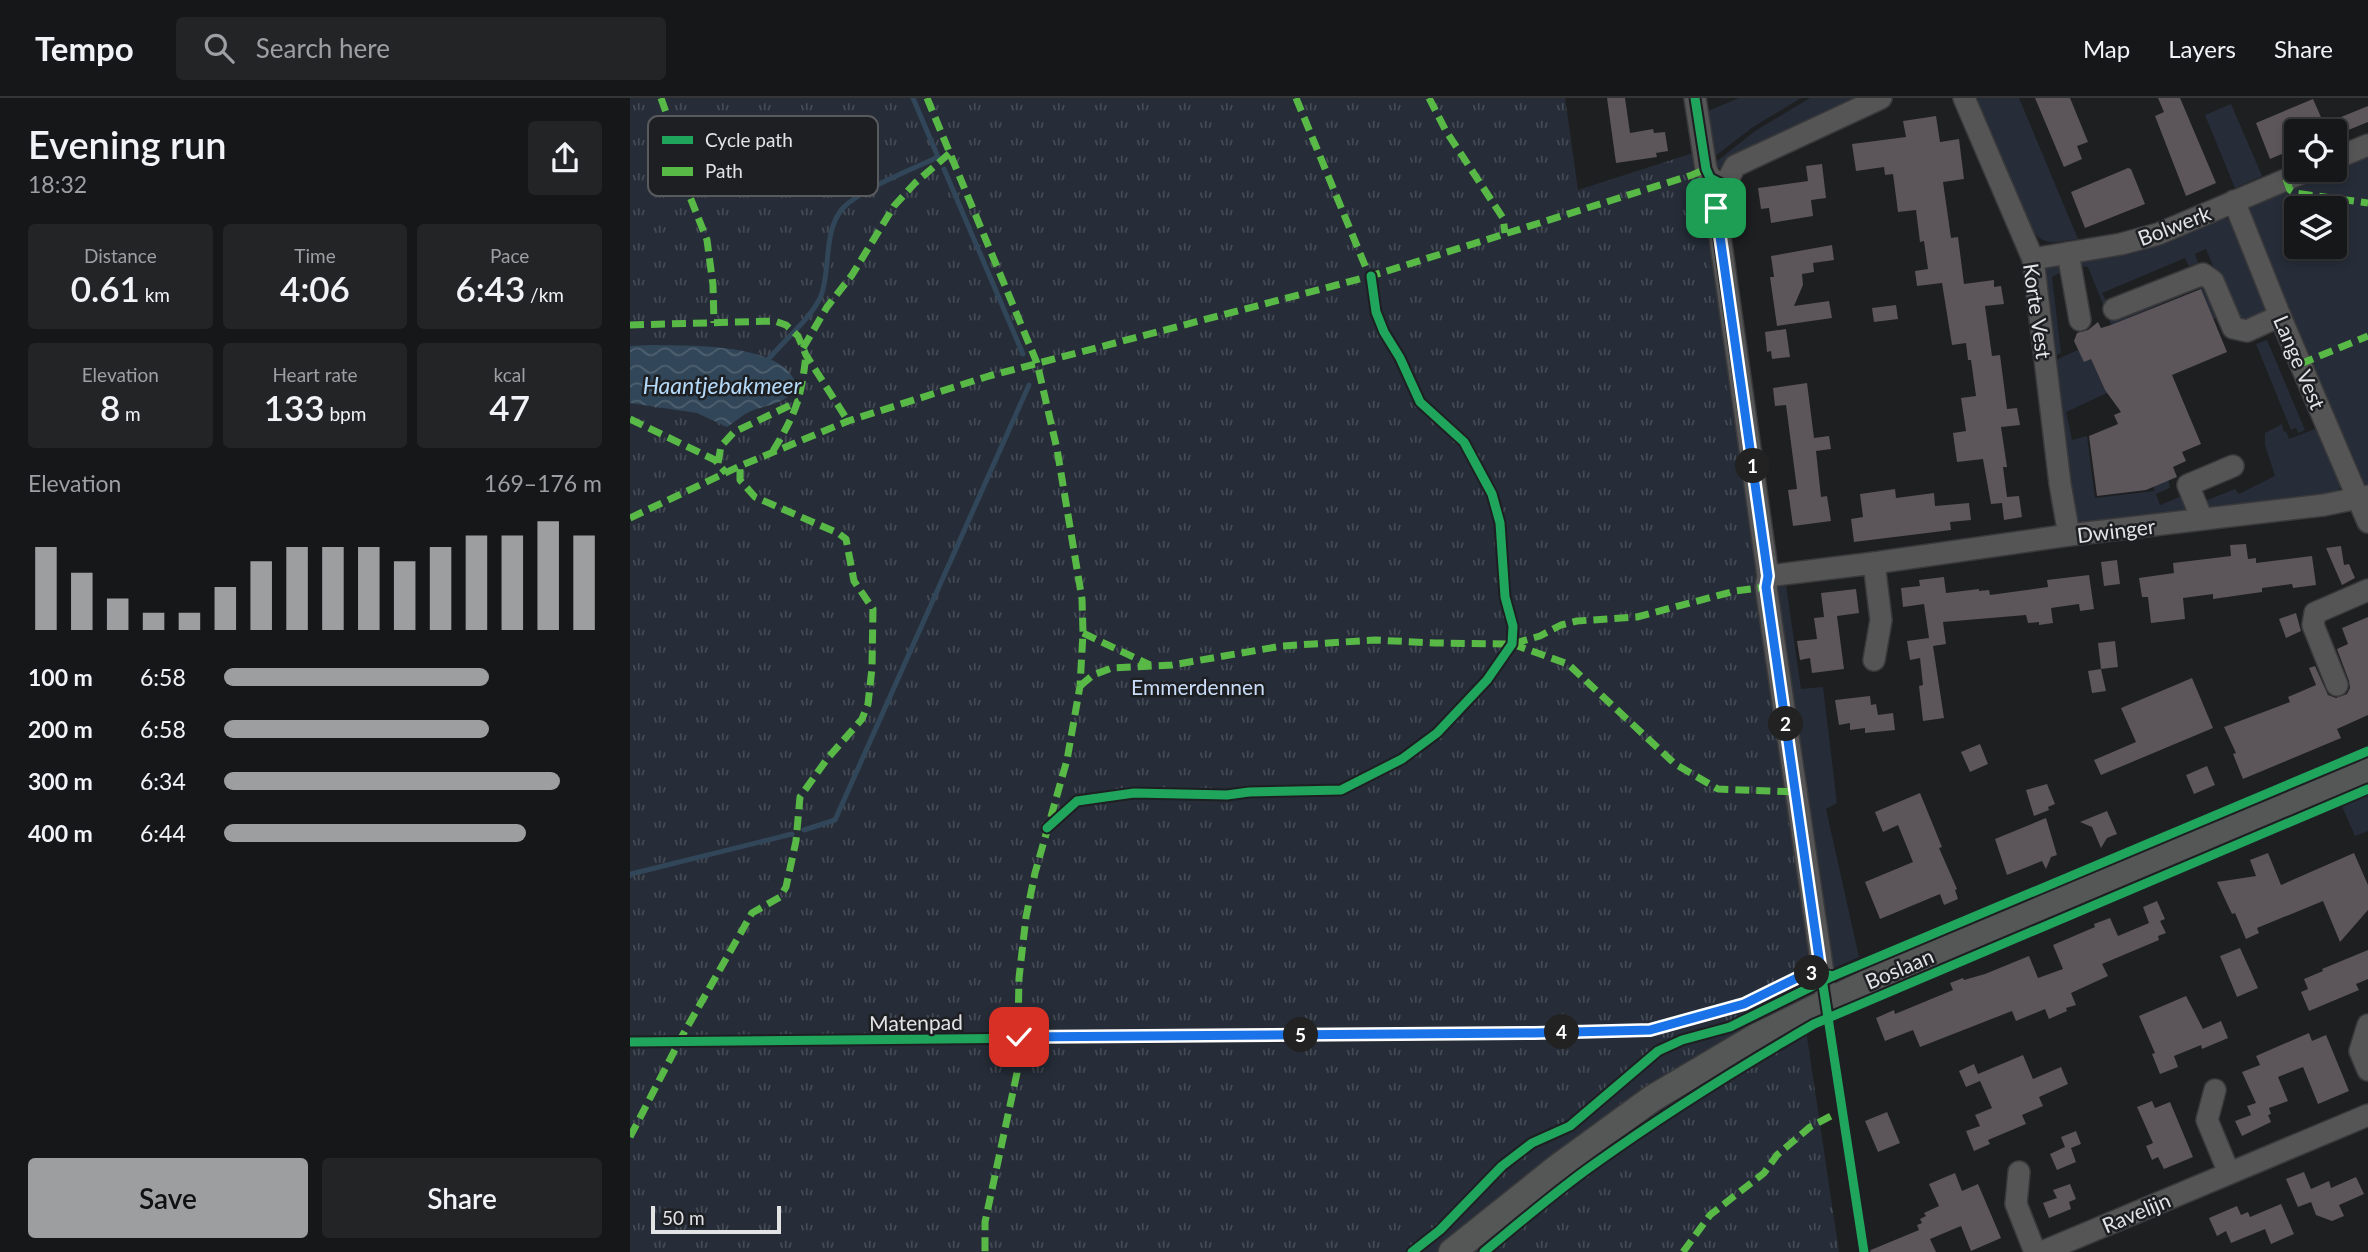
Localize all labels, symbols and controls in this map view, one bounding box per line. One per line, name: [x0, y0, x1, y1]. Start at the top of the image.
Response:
search box: [176, 17, 666, 80]
text: Tempo: [35, 28, 134, 68]
icon: search: [200, 29, 238, 67]
text: Search here: [256, 32, 390, 64]
text: Map: [2083, 34, 2130, 63]
text: Layers: [2168, 34, 2236, 63]
text: Share: [2274, 34, 2333, 63]
legend: [648, 116, 878, 196]
map controls: [2284, 119, 2347, 259]
button: locate: [2284, 119, 2347, 182]
text: Evening run: [28, 121, 227, 167]
button: share: [528, 121, 602, 195]
text: Cycle path: [705, 128, 793, 151]
text: Path: [705, 159, 743, 182]
text: 18:32: [28, 170, 87, 198]
pin: [1686, 178, 1746, 238]
icon: arrive: [1697, 189, 1735, 227]
button: layers: [2284, 196, 2347, 259]
street label: Bolwerk: [2134, 200, 2214, 250]
text: Distance: [84, 244, 157, 267]
text: Time: [294, 244, 336, 267]
text: Pace: [490, 244, 529, 267]
street label: Korte Vest: [2019, 262, 2057, 361]
text: 0.61: [71, 267, 140, 309]
text: 4:06: [280, 267, 350, 309]
text: 6:43: [455, 267, 525, 309]
text: km: [140, 283, 170, 306]
text: /km: [525, 283, 564, 306]
street label: Lange Vest: [2269, 311, 2331, 413]
text: Elevation: [82, 363, 159, 386]
text: Heart rate: [272, 363, 358, 386]
text: kcal: [494, 363, 526, 386]
water label: Haantjebakmeer: [643, 371, 802, 399]
text: 8: [100, 386, 120, 428]
text: 133: [264, 386, 325, 428]
text: 47: [489, 386, 530, 428]
text: m: [120, 402, 141, 425]
text: bpm: [325, 402, 366, 425]
pin: 1: [1736, 448, 1770, 484]
text: 1: [1747, 454, 1758, 477]
text: Elevation: [28, 469, 121, 497]
text: 169–176 m: [484, 469, 602, 497]
street label: Dwinger: [2075, 513, 2157, 547]
text: 100 m: [28, 663, 93, 691]
text: 6:58: [140, 663, 186, 691]
park label: Emmerdennen: [1131, 674, 1265, 699]
pin: 2: [1768, 706, 1804, 742]
text: 2: [1780, 712, 1791, 735]
text: 200 m: [28, 715, 93, 743]
text: 6:58: [140, 715, 186, 743]
text: 300 m: [28, 767, 93, 795]
text: 6:34: [140, 767, 186, 795]
text: 400 m: [28, 819, 93, 847]
text: 6:44: [140, 819, 186, 847]
street label: Boslaan: [1861, 942, 1937, 994]
pin: 3: [1794, 956, 1830, 990]
text: 3: [1806, 961, 1817, 984]
pin: [989, 1007, 1049, 1067]
street label: Matenpad: [869, 1009, 963, 1035]
pin: 4: [1544, 1014, 1580, 1049]
icon: check: [1000, 1018, 1038, 1056]
pin: 5: [1284, 1018, 1318, 1052]
text: 4: [1556, 1020, 1567, 1043]
text: 5: [1295, 1023, 1306, 1046]
button: Save: [28, 1158, 308, 1238]
button: Share: [322, 1158, 602, 1238]
street label: Ravelijn: [2098, 1187, 2174, 1237]
scale bar: [651, 1203, 780, 1235]
text: 50 m: [662, 1206, 705, 1229]

